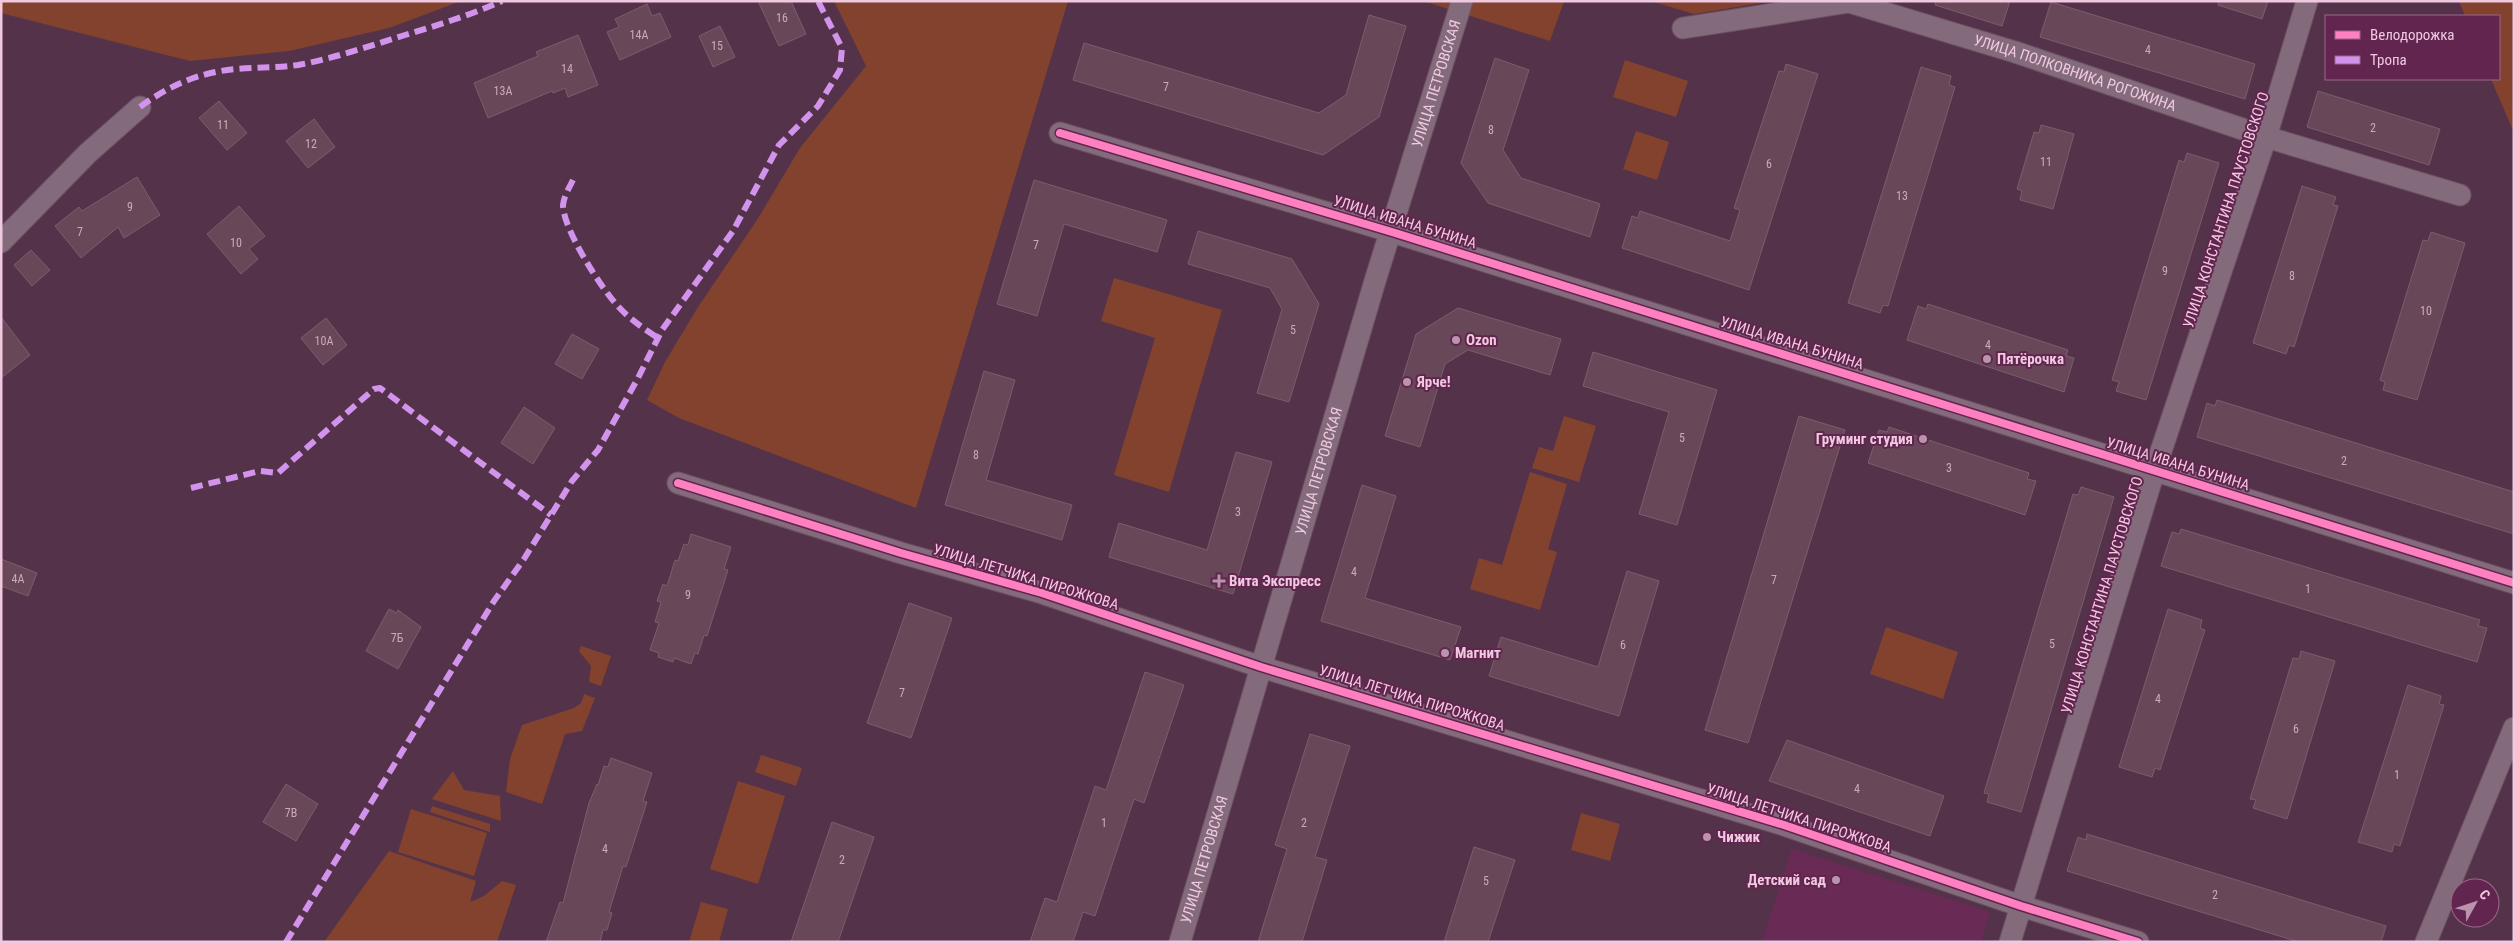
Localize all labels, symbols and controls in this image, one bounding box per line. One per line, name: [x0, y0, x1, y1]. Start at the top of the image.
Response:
house number: 16: [776, 11, 788, 25]
legend: [2325, 15, 2500, 80]
street label: УЛИЦА ПЕТРОВСКАЯ: [1408, 18, 1465, 149]
text: Велодорожка: [2370, 26, 2455, 44]
house number: 14А: [630, 28, 648, 42]
street label: УЛИЦА ПОЛКОВНИКА РОГОЖИНА: [1972, 31, 2179, 115]
house number: 15: [711, 39, 723, 53]
house number: 4: [2145, 43, 2151, 57]
text: Тропа: [2370, 51, 2407, 69]
house number: 14: [561, 62, 573, 76]
house number: 7: [1163, 80, 1169, 94]
house number: 13А: [494, 84, 512, 98]
street label: УЛИЦА КОНСТАНТИНА ПАУСТОВСКОГО: [2179, 90, 2273, 330]
house number: 11: [217, 118, 229, 132]
house number: 2: [2370, 121, 2376, 135]
house number: 8: [1488, 123, 1494, 137]
house number: 12: [305, 137, 317, 151]
house number: 11: [2040, 155, 2052, 169]
house number: 6: [1766, 157, 1772, 171]
house number: 13: [1896, 189, 1908, 203]
street label: УЛИЦА ИВАНА БУНИНА: [1331, 192, 1479, 252]
house number: 9: [127, 200, 133, 214]
house number: 7: [77, 225, 83, 239]
house number: 10: [230, 236, 242, 250]
house number: 7: [1033, 238, 1039, 252]
house number: 9: [2162, 264, 2168, 278]
house number: 8: [2289, 269, 2295, 283]
house number: 10: [2420, 304, 2432, 318]
street label: УЛИЦА ИВАНА БУНИНА: [1718, 313, 1866, 373]
house number: 5: [1290, 323, 1296, 337]
place label: Ozon: [1466, 331, 1497, 349]
house number: 10А: [315, 334, 333, 348]
marker: Ozon: [1450, 334, 1462, 346]
house number: 4: [1985, 338, 1991, 352]
place label: Пятёрочка: [1997, 350, 2064, 368]
marker: Пятёрочка: [1981, 353, 1993, 365]
place label: Ярче!: [1416, 373, 1451, 391]
marker: Ярче!: [1401, 376, 1413, 388]
street label: УЛИЦА ПЕТРОВСКАЯ: [1292, 405, 1346, 537]
place label: Груминг студия: [1816, 430, 1913, 448]
house number: 5: [1679, 431, 1685, 445]
marker: Груминг студия: [1917, 433, 1929, 445]
street label: УЛИЦА ИВАНА БУНИНА: [2104, 434, 2252, 494]
house number: 8: [973, 448, 979, 462]
house number: 2: [2341, 454, 2347, 468]
house number: 3: [1946, 461, 1952, 475]
street label: УЛИЦА КОНСТАНТИНА ПАУСТОВСКОГО: [2057, 474, 2147, 716]
house number: 3: [1235, 505, 1241, 519]
street label: УЛИЦА ЛЕТЧИКА ПИРОЖКОВА: [931, 540, 1121, 614]
house number: 4: [1351, 565, 1357, 579]
house number: 4А: [12, 572, 25, 586]
place label: Вита Экспресс: [1229, 572, 1321, 590]
house number: 7: [1771, 573, 1777, 587]
marker: Вита Экспресс: [1213, 575, 1225, 587]
house number: 1: [2305, 582, 2311, 596]
house number: 9: [685, 588, 691, 602]
house number: 7Б: [391, 631, 404, 645]
house number: 5: [2049, 637, 2055, 651]
house number: 6: [1620, 638, 1626, 652]
place label: Магнит: [1455, 644, 1501, 662]
marker: Магнит: [1439, 647, 1451, 659]
street label: УЛИЦА ЛЕТЧИКА ПИРОЖКОВА: [1317, 661, 1507, 735]
house number: 7: [899, 686, 905, 700]
house number: 4: [2155, 692, 2161, 706]
house number: 6: [2293, 722, 2299, 736]
house number: 1: [2394, 768, 2400, 782]
street label: УЛИЦА ЛЕТЧИКА ПИРОЖКОВА: [1704, 780, 1894, 857]
house number: 4: [1854, 782, 1860, 796]
street label: УЛИЦА ПЕТРОВСКАЯ: [1177, 793, 1232, 926]
house number: 7В: [285, 806, 297, 820]
house number: 1: [1101, 816, 1107, 830]
house number: 2: [1301, 816, 1307, 830]
place label: Чижик: [1717, 828, 1760, 846]
marker: Чижик: [1701, 831, 1713, 843]
house number: 4: [602, 842, 608, 856]
house number: 2: [839, 853, 845, 867]
place label: Детский сад: [1747, 871, 1827, 889]
house number: 5: [1483, 874, 1489, 888]
marker: Детский сад: [1830, 874, 1842, 886]
north arrow: [2450, 878, 2500, 928]
text: С: [2476, 886, 2494, 903]
house number: 2: [2212, 888, 2218, 902]

